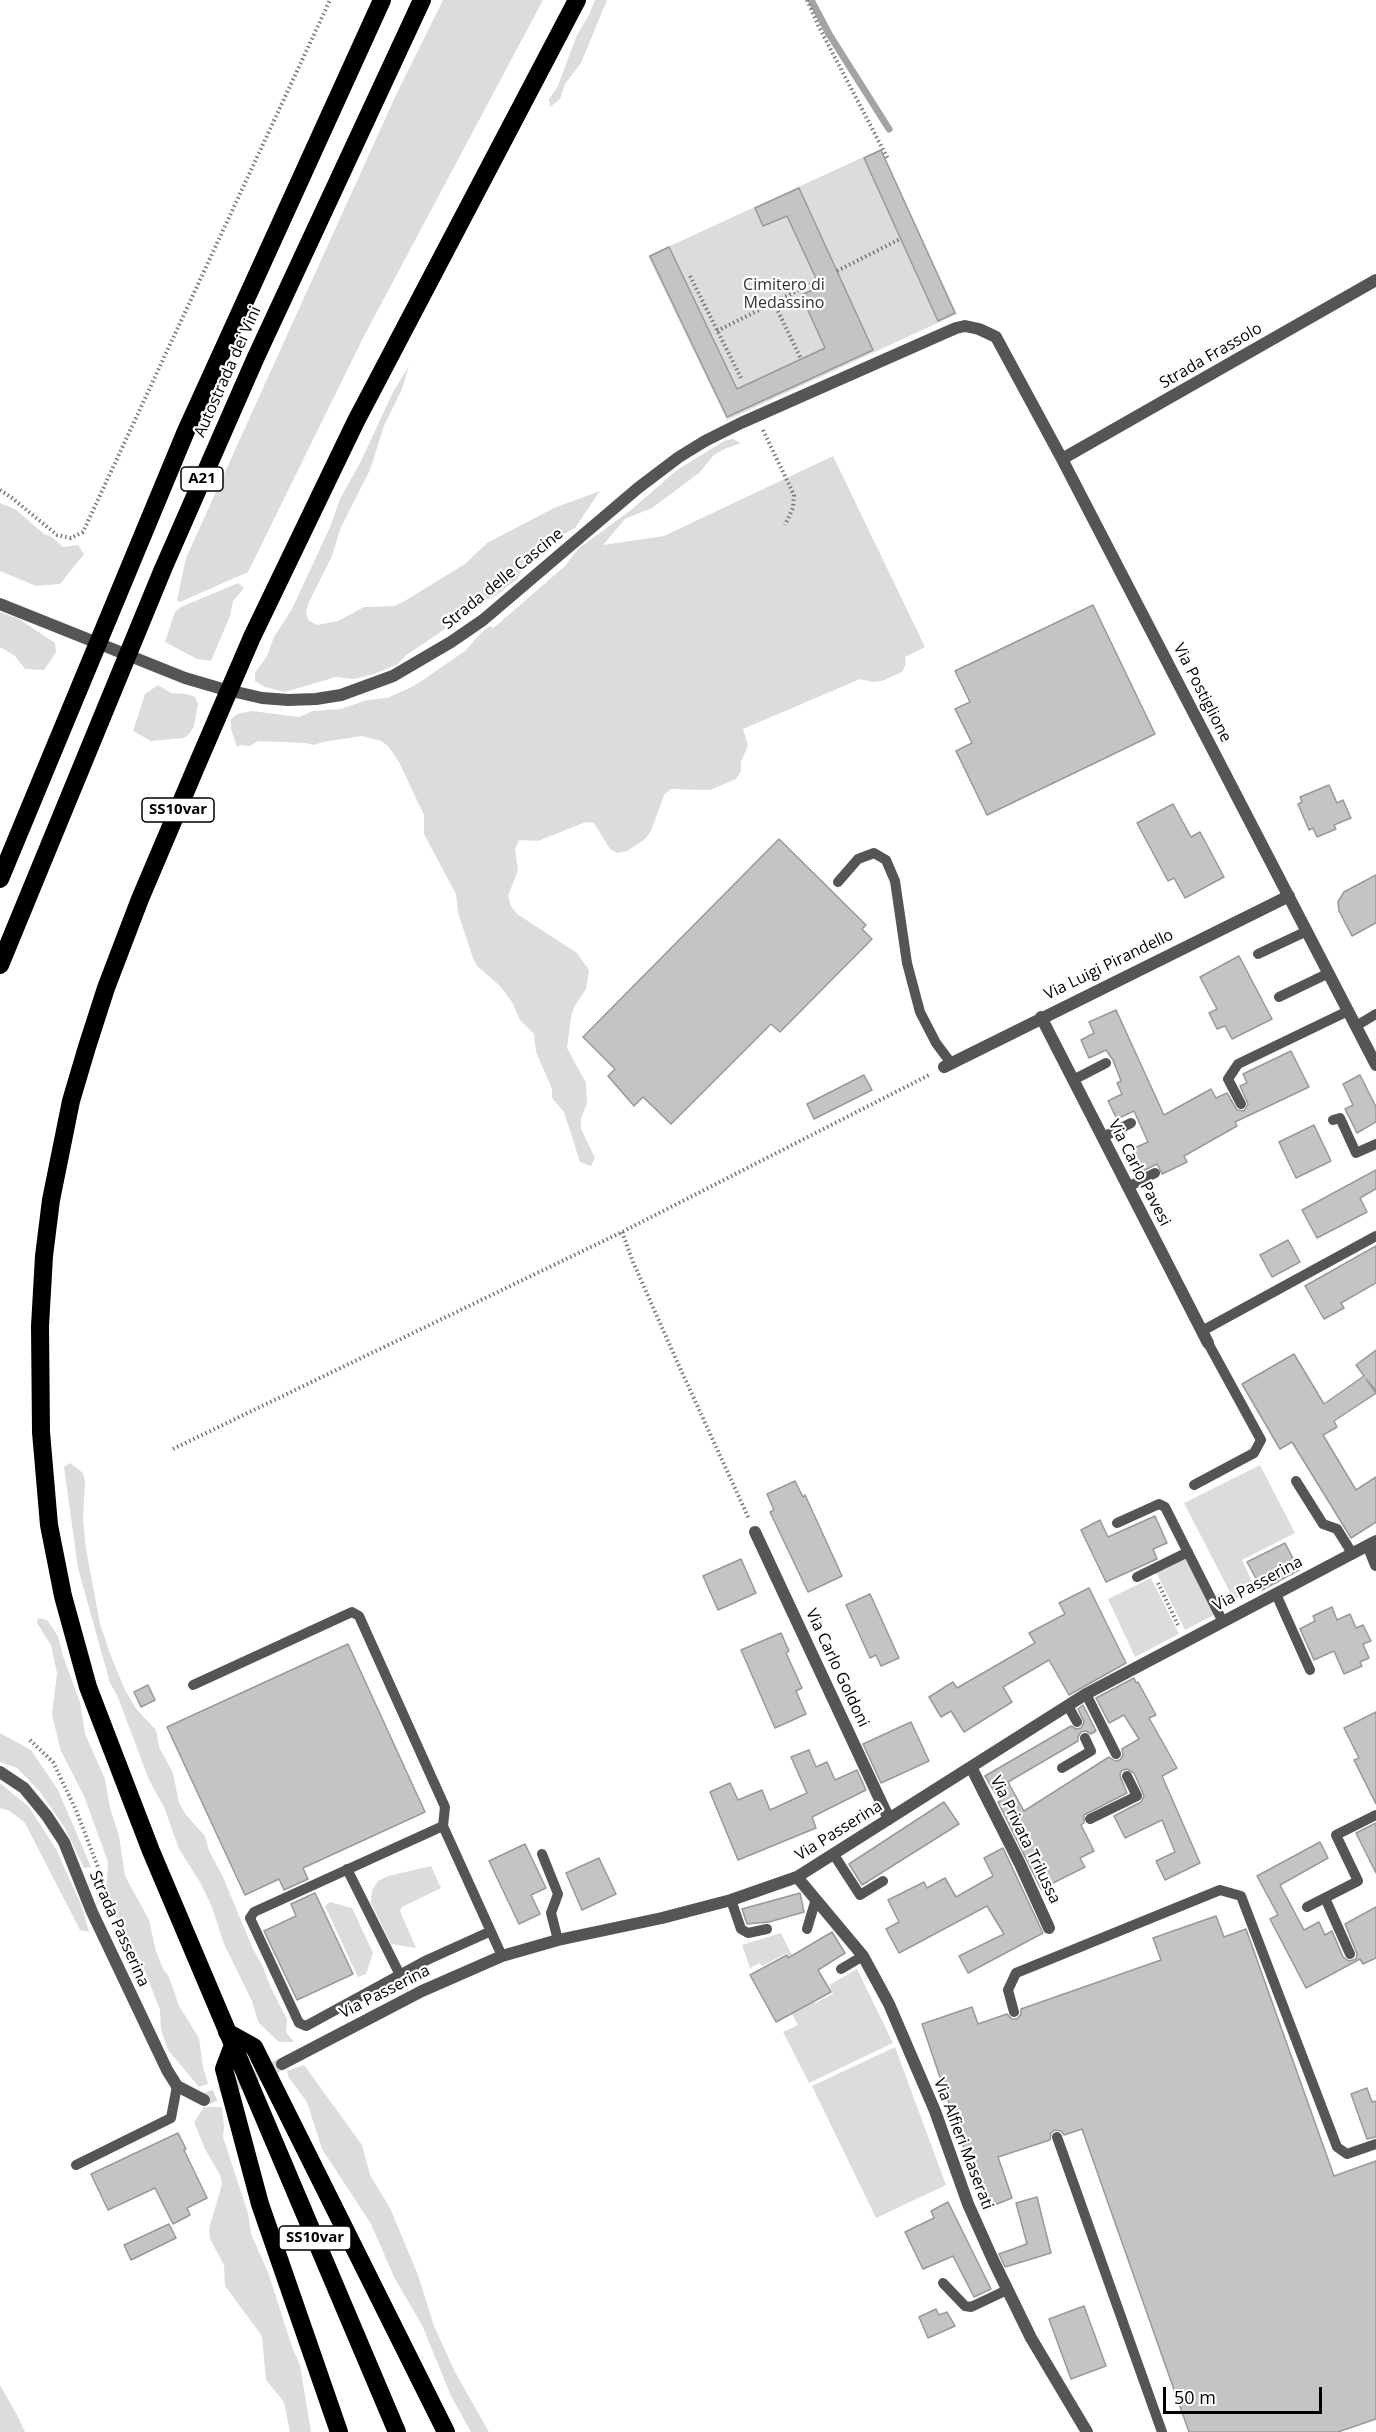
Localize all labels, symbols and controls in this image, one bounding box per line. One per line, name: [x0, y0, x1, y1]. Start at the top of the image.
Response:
park label: Cimitero di Medassino: [743, 275, 825, 313]
street label: Autostrada dei Vini: [191, 304, 265, 440]
street label: Strada Frassolo: [1156, 319, 1266, 393]
road number: A21: [181, 467, 223, 491]
street label: Strada delle Cascine: [439, 524, 567, 634]
street label: Via Postiglione: [1169, 640, 1235, 746]
road number: SS10var: [142, 798, 214, 822]
street label: Via Luigi Pirandello: [1041, 925, 1177, 1005]
street label: Via Carlo Pavesi: [1104, 1116, 1174, 1230]
street label: Via Passerina: [1210, 1552, 1306, 1616]
street label: Via Carlo Goldoni: [801, 1606, 873, 1730]
street label: Via Privata Trilussa: [986, 1773, 1064, 1907]
street label: Via Passerina: [792, 1797, 886, 1865]
street label: Strada Passerina: [85, 1868, 153, 1990]
street label: Via Passerina: [337, 1961, 433, 2023]
street label: Via Alfieri Maserati: [929, 2076, 997, 2212]
road number: SS10var: [279, 2226, 351, 2250]
scale bar: [1166, 2375, 1325, 2413]
text: 50 m: [1174, 2385, 1216, 2409]

